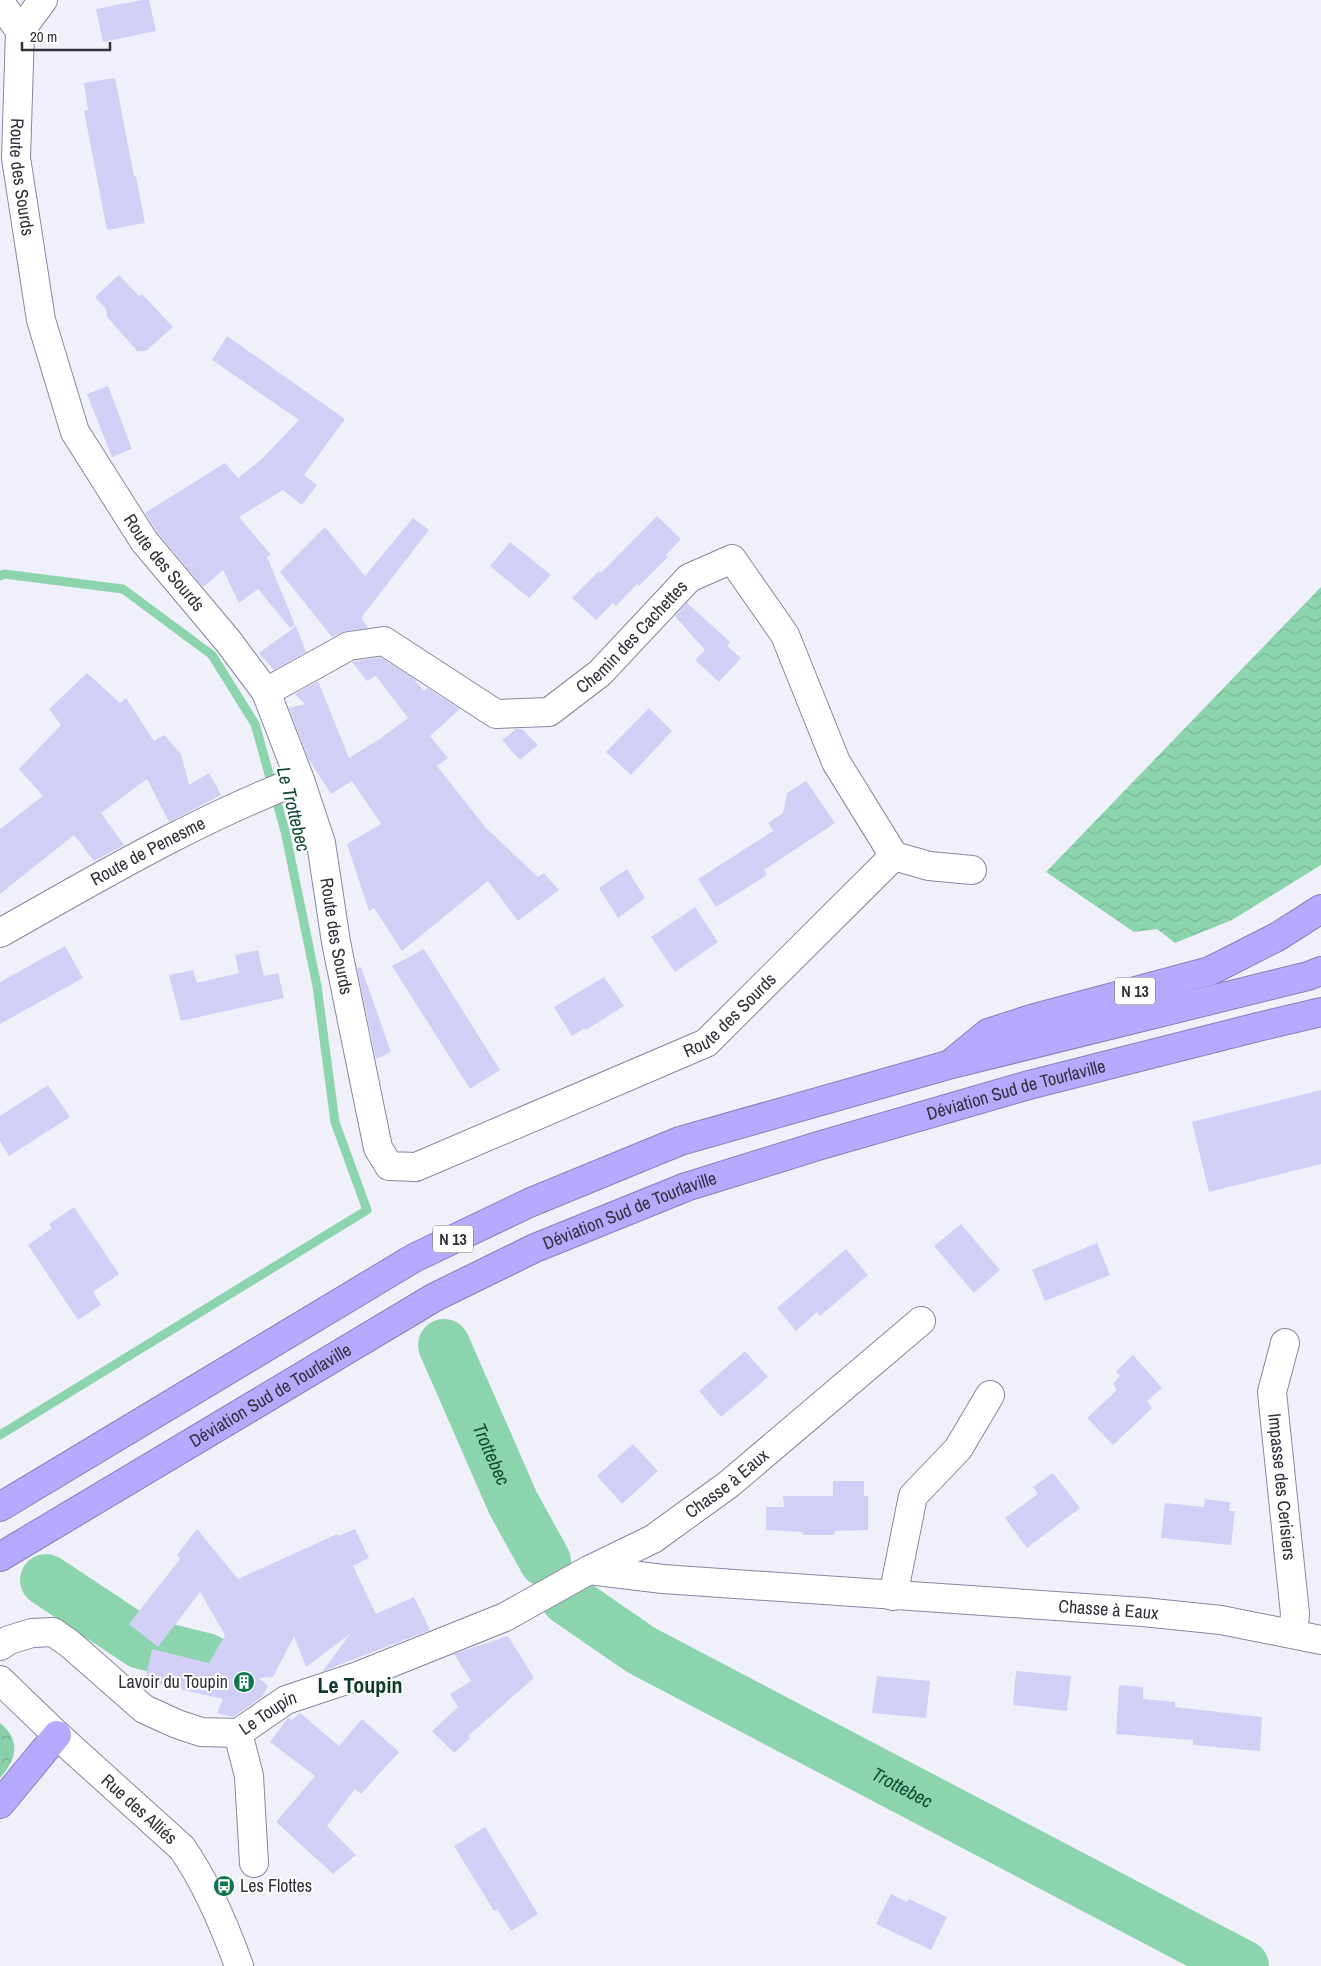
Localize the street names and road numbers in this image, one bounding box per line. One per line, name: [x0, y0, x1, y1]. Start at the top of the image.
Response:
street label: Route des Sourds: [4, 118, 41, 237]
street label: Route des Sourds: [118, 509, 211, 616]
street label: Chemin des Cachettes: [570, 574, 693, 699]
street label: Route de Penesme: [86, 810, 209, 892]
street label: Route des Sourds: [314, 876, 359, 997]
street label: Route des Sourds: [679, 967, 782, 1063]
road number: N 13: [1115, 978, 1155, 1004]
street label: Déviation Sud de Tourlaville: [923, 1053, 1108, 1126]
street label: Déviation Sud de Tourlaville: [539, 1165, 719, 1256]
road number: N 13: [433, 1226, 473, 1252]
street label: Déviation Sud de Tourlaville: [184, 1337, 356, 1453]
street label: Impasse des Cerisiers: [1262, 1412, 1302, 1562]
street label: Chasse à Eaux: [680, 1442, 774, 1524]
street label: Chasse à Eaux: [1058, 1593, 1160, 1626]
street label: Le Toupin: [234, 1684, 300, 1741]
street label: Rue des Alliés: [96, 1768, 183, 1850]

